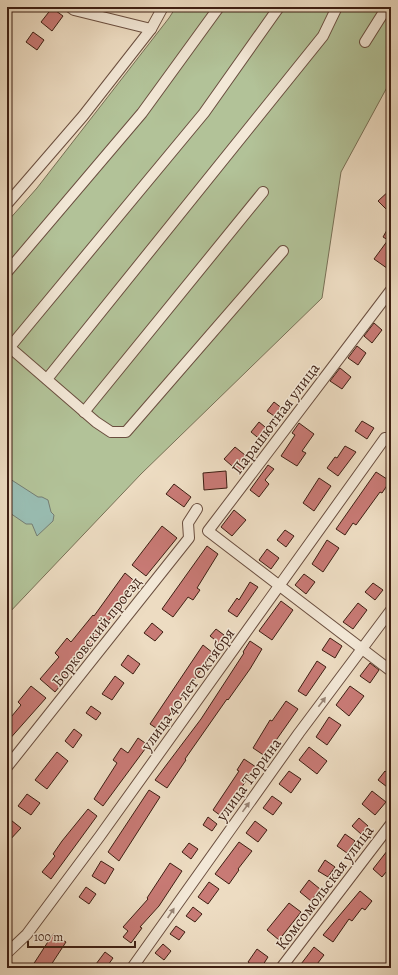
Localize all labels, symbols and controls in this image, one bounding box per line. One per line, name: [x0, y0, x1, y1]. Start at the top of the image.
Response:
street label: Парашютная улица: [227, 358, 325, 479]
street label: Борковский проезд: [47, 572, 147, 691]
street label: улица 40 лет Октября: [135, 623, 240, 756]
one-way arrow: [318, 696, 326, 707]
street label: улица Тюрина: [210, 733, 287, 827]
one-way arrow: [242, 802, 250, 812]
street label: Комсомольская улица: [271, 820, 379, 955]
one-way arrow: [167, 907, 174, 919]
scale bar: [28, 923, 135, 949]
text: 100 m: [34, 929, 63, 945]

